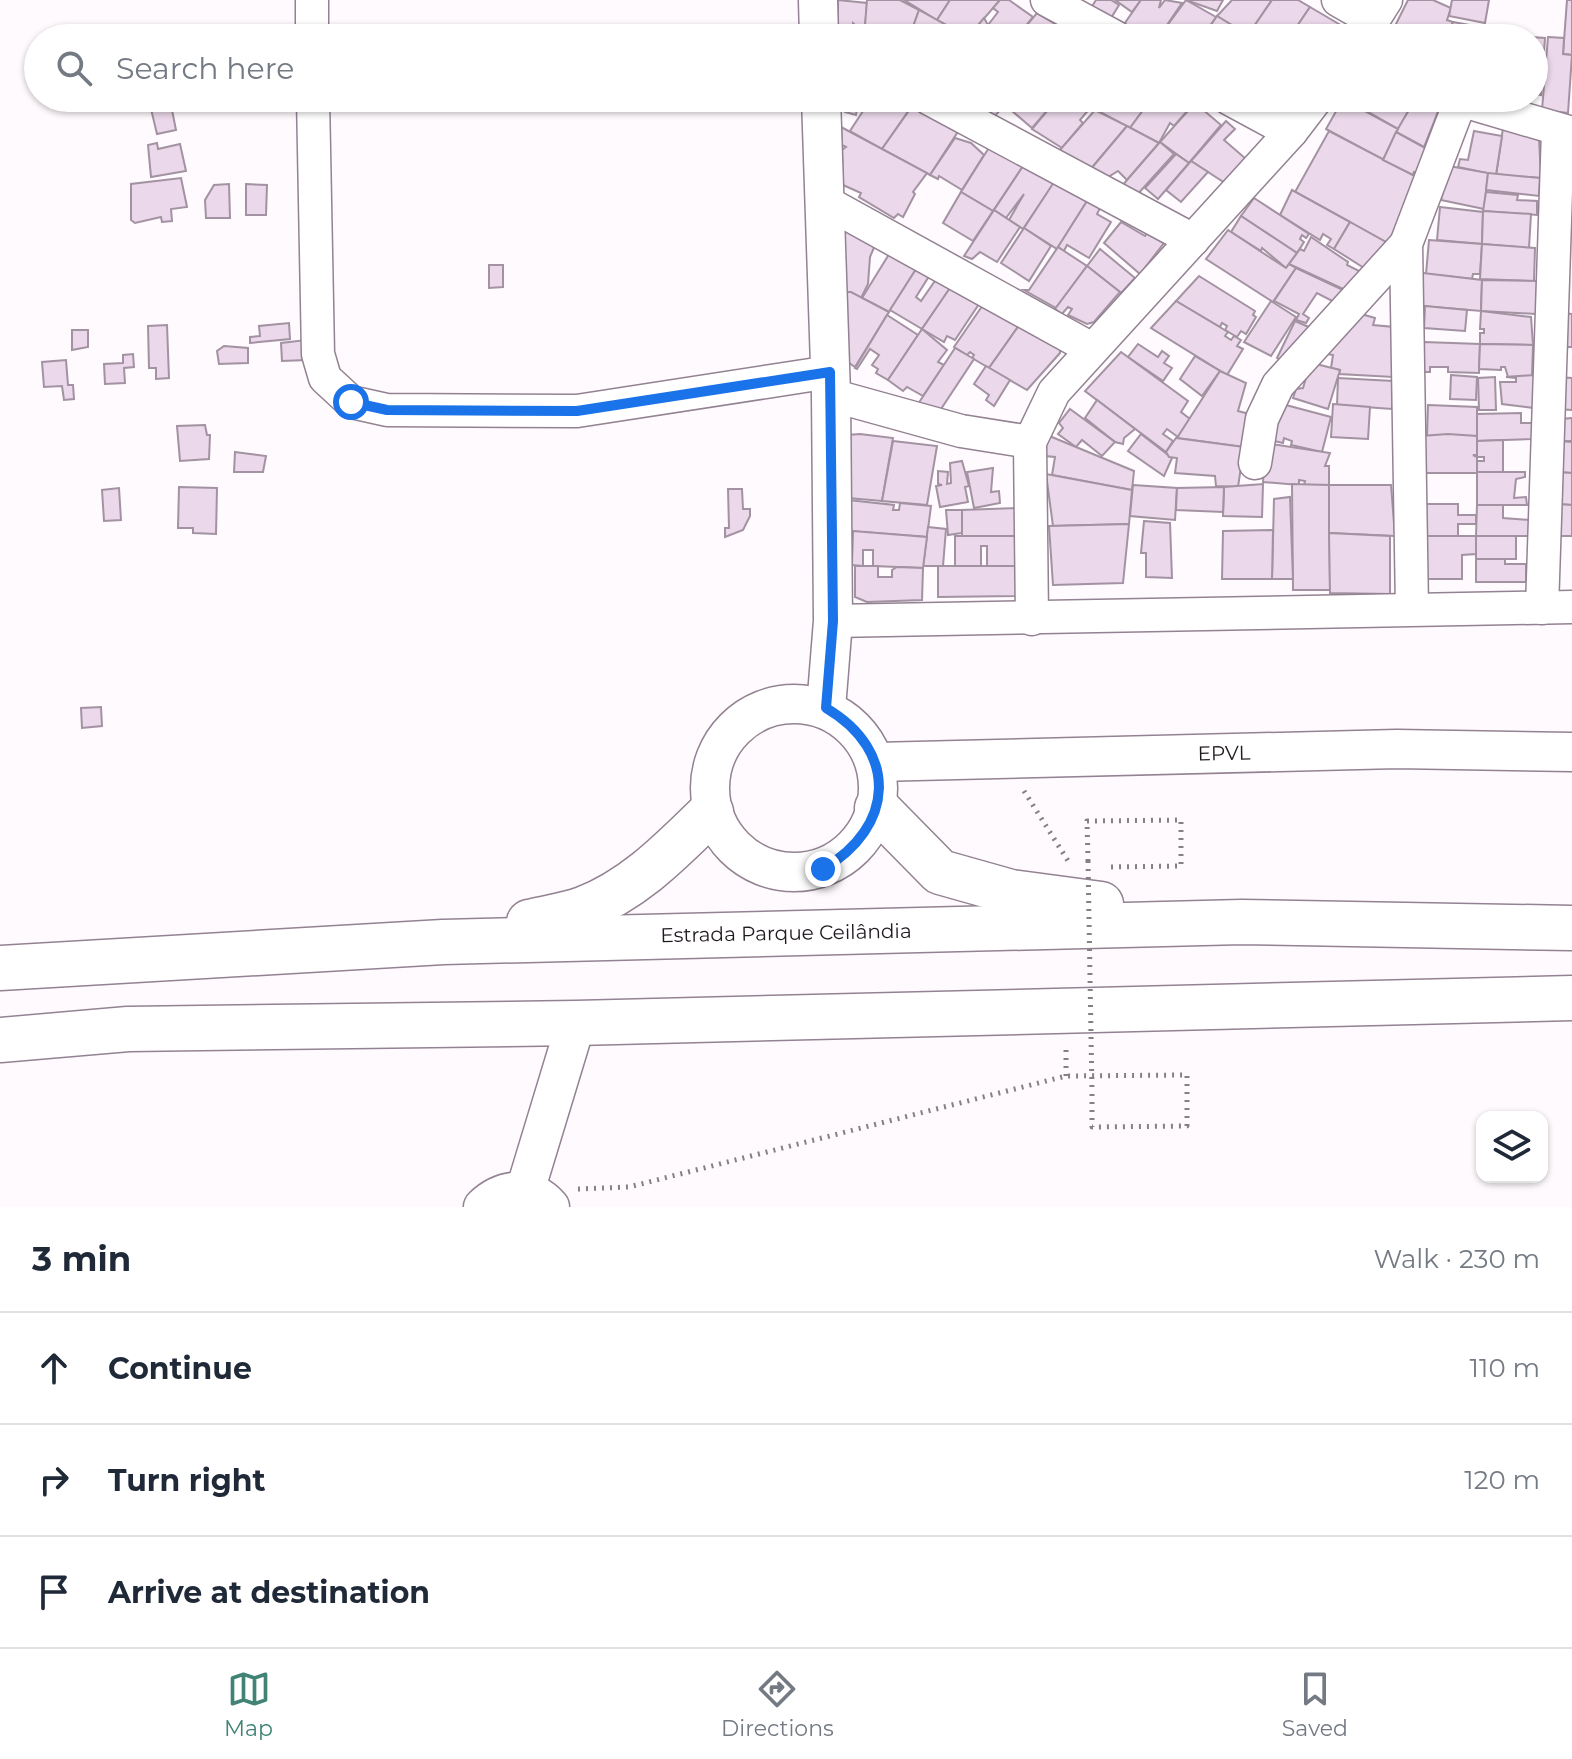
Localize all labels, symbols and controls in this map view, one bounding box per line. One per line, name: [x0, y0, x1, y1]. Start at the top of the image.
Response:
search box: [24, 24, 1548, 112]
icon: search: [52, 46, 96, 90]
text: Search here: [116, 50, 294, 87]
route start: [333, 384, 369, 420]
street label: EPVL: [1197, 741, 1251, 765]
route end: [805, 851, 841, 887]
street label: Estrada Parque Ceilândia: [660, 919, 912, 947]
map controls: [1476, 1111, 1548, 1183]
button: layers: [1476, 1111, 1548, 1183]
text: 3 min: [32, 1238, 131, 1280]
text: Walk · 230 m: [1373, 1243, 1540, 1275]
icon: ahead: [32, 1346, 76, 1390]
text: Continue: [108, 1350, 252, 1387]
text: 110 m: [1470, 1352, 1540, 1384]
icon: right: [32, 1458, 76, 1502]
text: Turn right: [108, 1462, 265, 1499]
text: 120 m: [1464, 1464, 1540, 1496]
icon: arrive: [32, 1570, 76, 1614]
text: Arrive at destination: [108, 1574, 430, 1611]
tab: Map: [224, 1667, 273, 1742]
tab: Directions: [721, 1667, 834, 1742]
tab: Saved: [1282, 1667, 1348, 1742]

